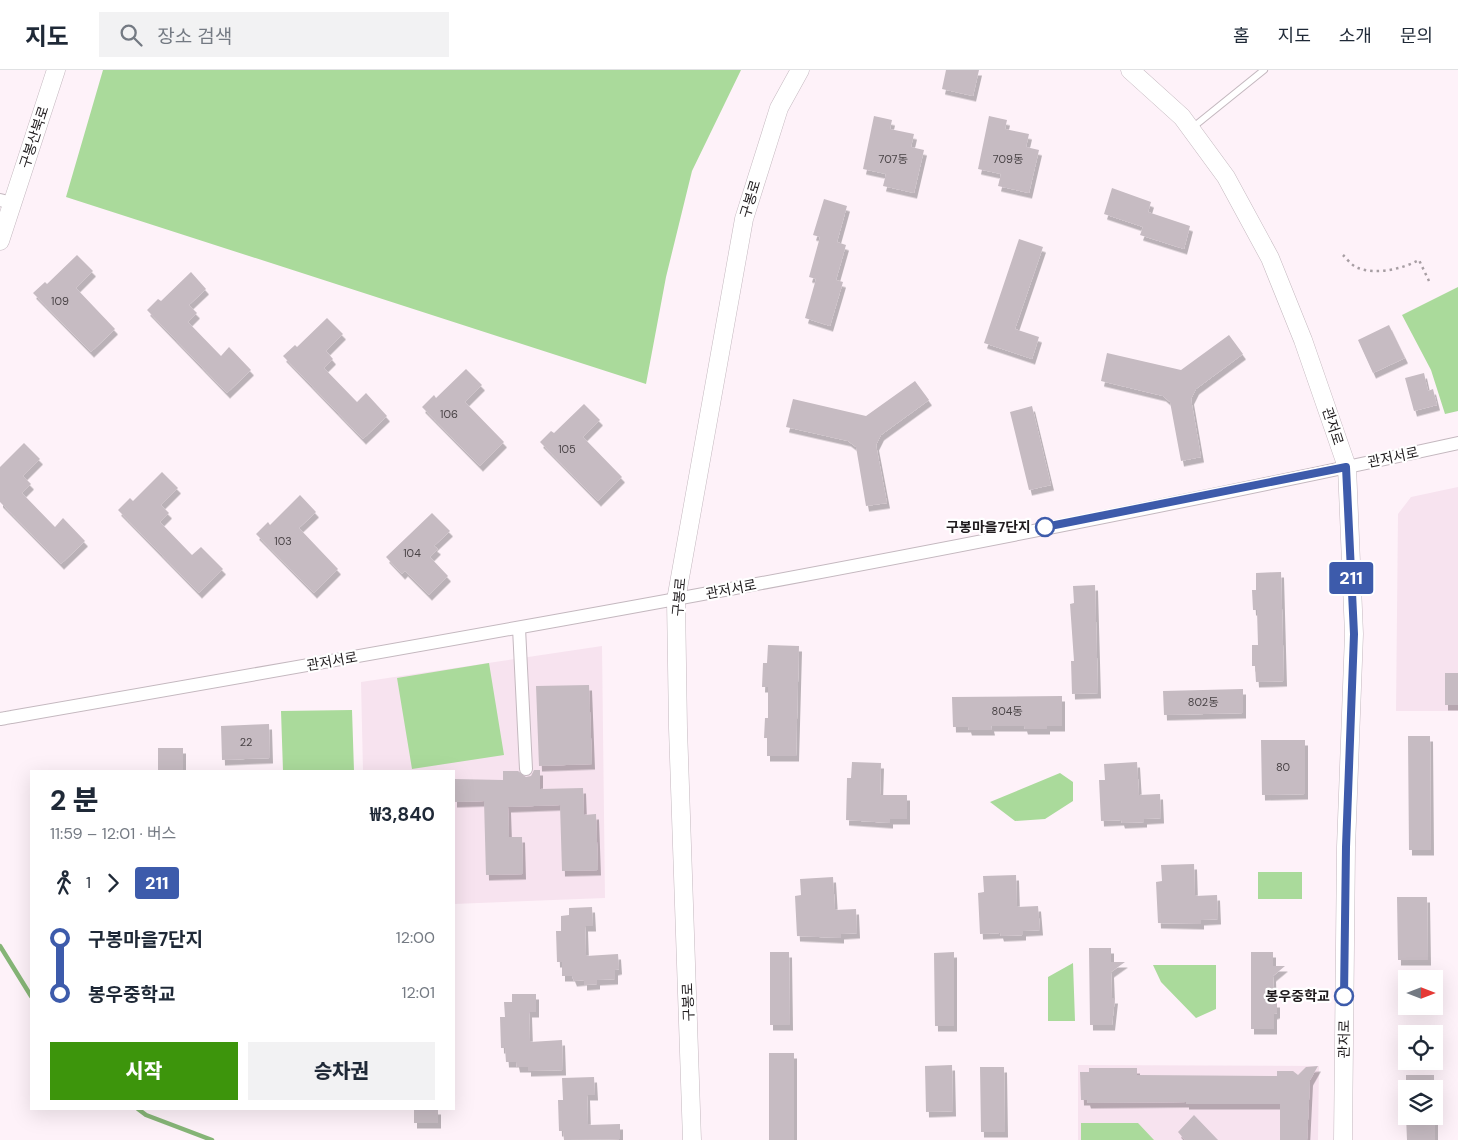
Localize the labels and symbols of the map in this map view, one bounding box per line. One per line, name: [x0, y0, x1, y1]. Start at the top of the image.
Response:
street label: 구봉산북로: [15, 103, 53, 170]
house number: 707동: [878, 152, 908, 166]
house number: 709동: [993, 152, 1023, 166]
street label: 구봉로: [736, 178, 764, 220]
house number: 109: [51, 294, 69, 308]
street label: 관저로: [1318, 405, 1348, 447]
house number: 106: [440, 407, 458, 421]
house number: 105: [558, 442, 576, 456]
street label: 관저서로: [1366, 443, 1420, 471]
marker: 구봉마을7단지: [1035, 517, 1055, 537]
place label: 구봉마을7단지: [946, 518, 1031, 536]
house number: 103: [274, 534, 292, 548]
house number: 104: [403, 546, 421, 560]
line badge: 211: [1322, 562, 1380, 594]
street label: 관저서로: [704, 575, 758, 603]
street label: 구봉로: [668, 577, 690, 617]
street label: 관저서로: [305, 648, 359, 674]
house number: 802동: [1188, 695, 1218, 709]
house number: 804동: [991, 704, 1023, 718]
house number: 22: [240, 735, 252, 749]
house number: 80: [1276, 760, 1290, 774]
north arrow: [1398, 970, 1442, 1015]
street label: 구봉로: [678, 982, 698, 1022]
marker: 봉우중학교: [1334, 986, 1354, 1006]
place label: 봉우중학교: [1266, 987, 1330, 1005]
street label: 관저로: [1335, 1019, 1353, 1058]

